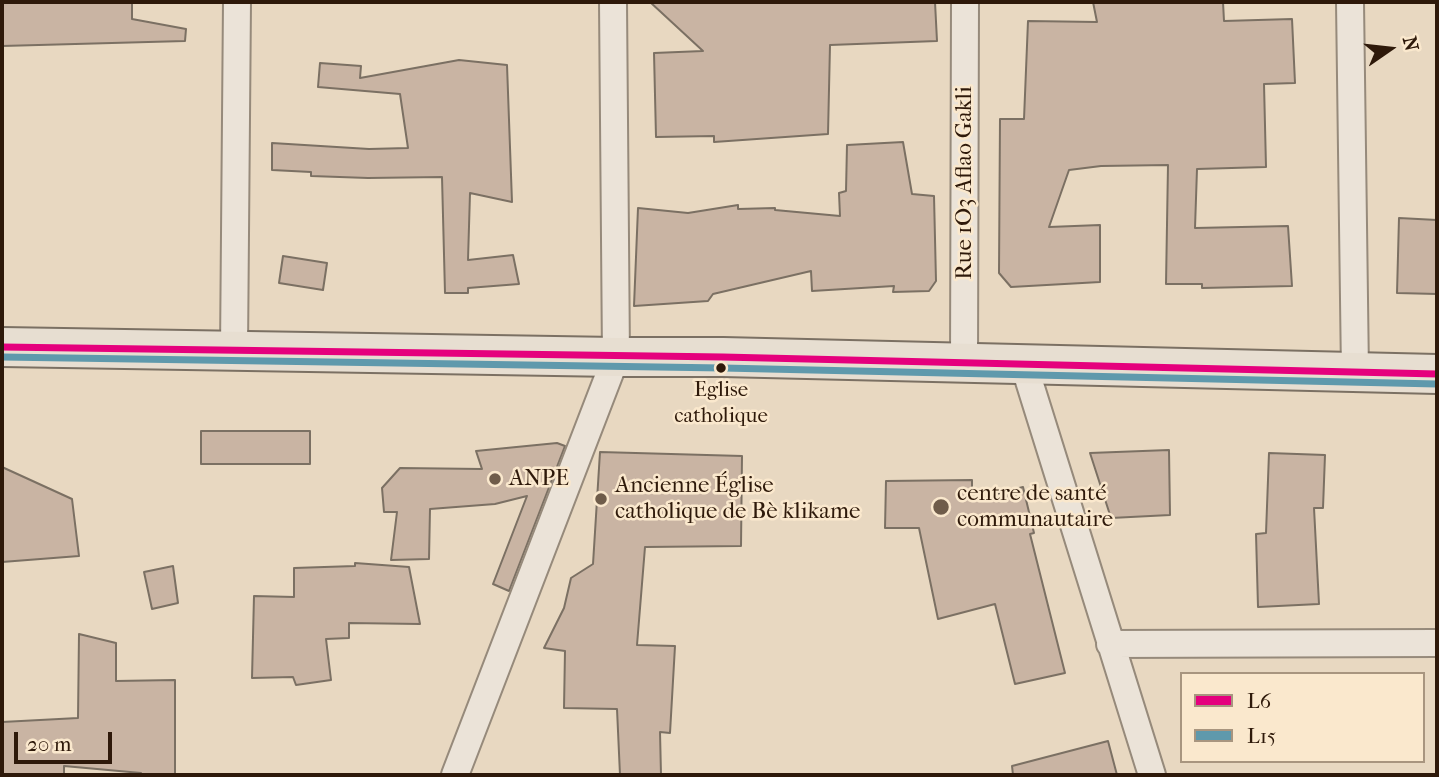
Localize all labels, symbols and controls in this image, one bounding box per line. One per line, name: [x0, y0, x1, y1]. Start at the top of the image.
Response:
north arrow: [1355, 14, 1425, 84]
text: N: [1398, 34, 1423, 54]
street label: Rue 1O3 Aflao Gakli: [951, 86, 979, 280]
marker: Eglise catholique: [714, 361, 728, 375]
place label: Eglise catholique: [674, 378, 768, 428]
place label: ANPE: [509, 465, 569, 493]
marker: ANPE: [487, 471, 503, 487]
place label: Ancienne Église catholique de Bè klikame: [615, 472, 860, 526]
place label: centre de santé communautaire: [957, 480, 1113, 534]
marker: Ancienne Église catholique de Bè klikame: [593, 491, 609, 507]
marker: centre de santé communautaire: [931, 497, 951, 517]
legend: [1180, 672, 1425, 763]
text: L6: [1247, 689, 1271, 713]
scale bar: [18, 718, 116, 762]
text: L15: [1247, 724, 1276, 748]
text: 20 m: [27, 732, 71, 756]

